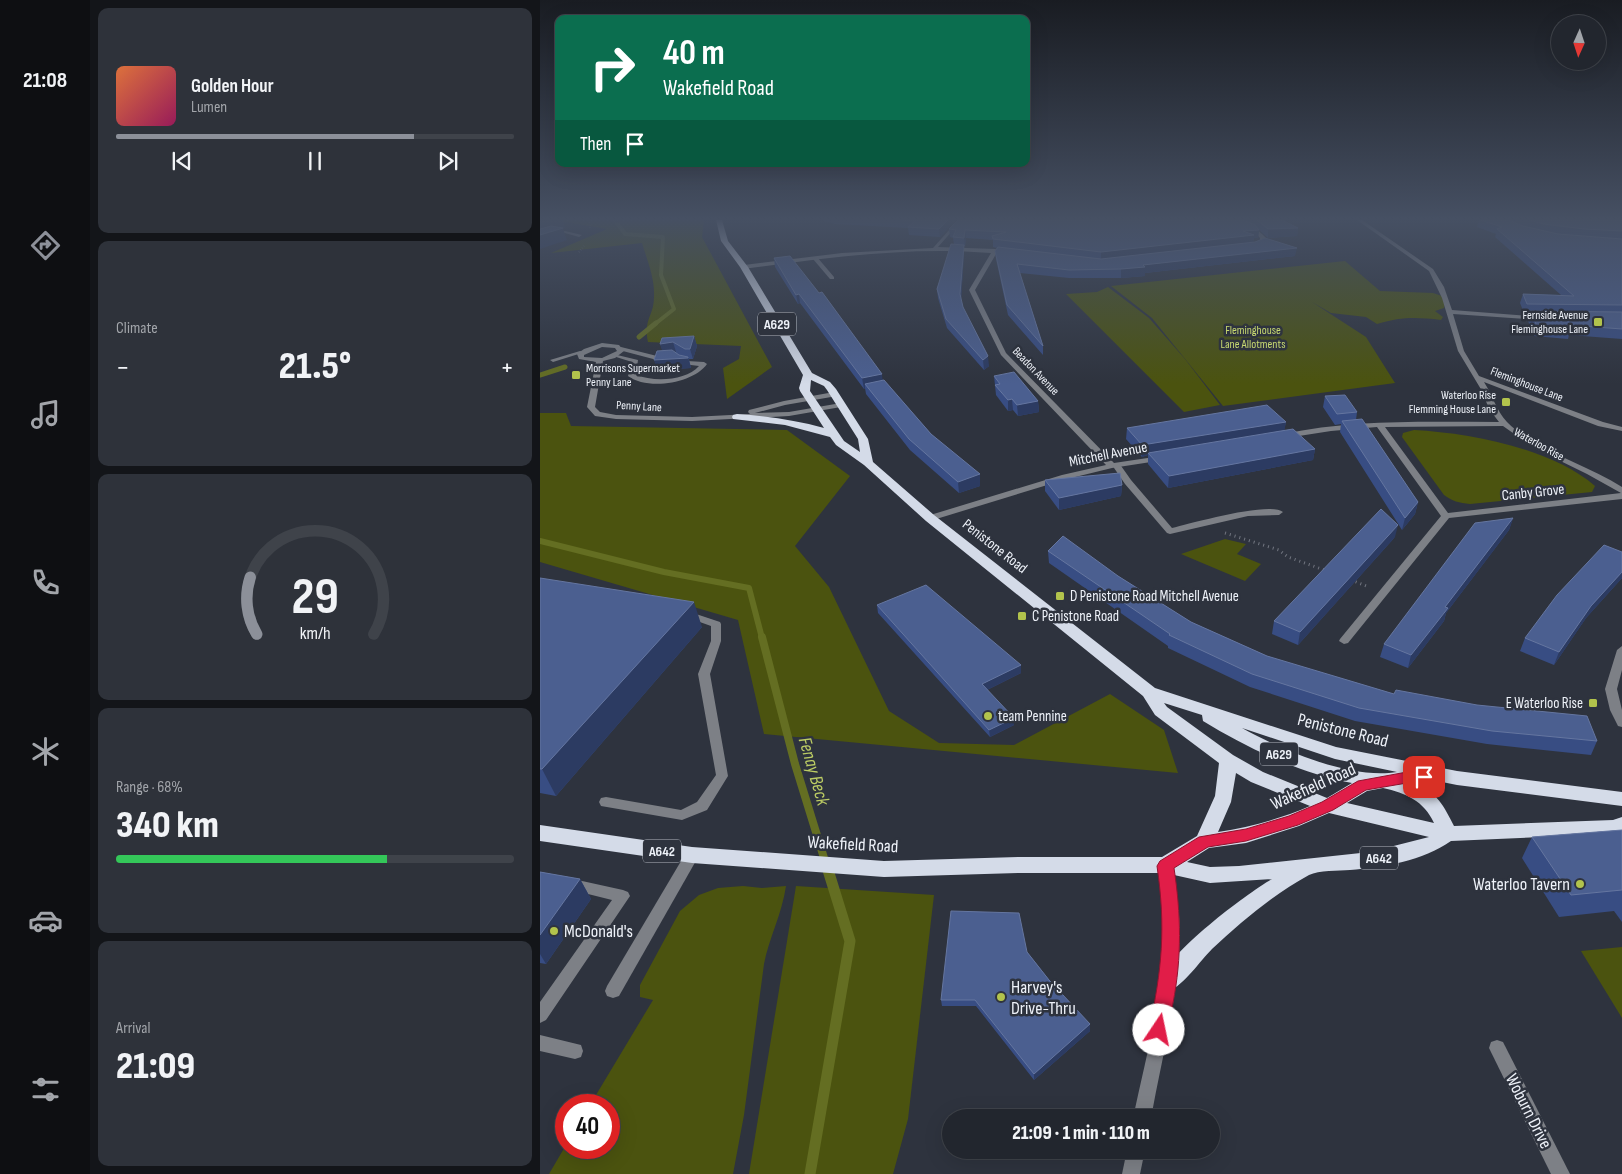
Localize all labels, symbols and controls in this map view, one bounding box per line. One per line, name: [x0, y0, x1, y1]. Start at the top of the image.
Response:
north arrow: [1551, 15, 1606, 70]
map controls: [1551, 15, 1606, 70]
text: 40 m: [663, 32, 725, 75]
icon: right: [580, 35, 645, 100]
text: 21:08: [23, 67, 67, 94]
text: Golden Hour: [191, 75, 274, 98]
text: Wakefield Road: [663, 75, 774, 102]
text: Lumen: [191, 98, 227, 117]
icon: arrive: [621, 130, 649, 158]
text: Then: [580, 133, 611, 156]
icon: previous: [168, 147, 196, 175]
icon: pause: [301, 147, 329, 175]
icon: next: [434, 147, 462, 175]
icon: directions: [28, 228, 63, 263]
place label: Fernside Avenue Fleminghouse Lane: [1511, 308, 1588, 337]
road number: A629: [758, 312, 796, 336]
marker: Fernside Avenue Fleminghouse Lane: [1592, 316, 1604, 328]
text: Climate: [116, 319, 158, 338]
park label: Fleminghouse Lane Allotments: [1221, 323, 1285, 352]
text: 21.5°: [279, 344, 351, 389]
street label: Beadon Avenue: [1009, 344, 1062, 399]
text: −: [116, 351, 130, 384]
text: +: [500, 351, 514, 384]
place label: Morrisons Supermarket Penny Lane: [586, 361, 680, 390]
street label: Fleminghouse Lane: [1488, 364, 1565, 405]
marker: Morrisons Supermarket Penny Lane: [570, 369, 582, 381]
place label: Waterloo Rise Flemming House Lane: [1409, 388, 1496, 417]
marker: Waterloo Rise Flemming House Lane: [1500, 396, 1512, 408]
icon: music: [28, 397, 63, 432]
street label: Penny Lane: [616, 398, 662, 415]
street label: Waterloo Rise: [1511, 425, 1567, 464]
street label: Mitchell Avenue: [1067, 438, 1149, 471]
street label: Canby Grove: [1501, 480, 1565, 505]
street label: Penistone Road: [958, 515, 1031, 578]
icon: phone: [28, 565, 63, 600]
text: 29: [291, 566, 339, 629]
place label: D Penistone Road Mitchell Avenue: [1070, 587, 1239, 606]
marker: D Penistone Road Mitchell Avenue: [1054, 590, 1066, 602]
place label: C Penistone Road: [1032, 607, 1119, 626]
marker: C Penistone Road: [1016, 610, 1028, 622]
text: km/h: [300, 623, 330, 644]
place label: E Waterloo Rise: [1506, 694, 1583, 713]
marker: E Waterloo Rise: [1587, 697, 1599, 709]
place label: team Pennine: [998, 707, 1067, 726]
street label: Penistone Road: [1295, 709, 1391, 752]
marker: team Pennine: [982, 710, 994, 722]
icon: climate: [28, 734, 63, 769]
water label: Fenay Beck: [793, 734, 835, 809]
road number: A629: [1260, 742, 1298, 766]
pin: [1403, 756, 1445, 798]
street label: Wakefield Road: [1267, 758, 1359, 815]
icon: arrive: [1410, 763, 1438, 791]
text: Range · 68%: [116, 778, 183, 797]
text: 340 km: [116, 803, 219, 848]
street label: Wakefield Road: [807, 832, 899, 857]
road number: A642: [643, 839, 681, 862]
road number: A642: [1360, 846, 1398, 870]
place label: Waterloo Tavern: [1473, 874, 1570, 895]
marker: Waterloo Tavern: [1574, 878, 1586, 890]
icon: car: [28, 903, 63, 938]
place label: McDonald's: [564, 921, 633, 942]
marker: McDonald's: [548, 925, 560, 937]
place label: Harvey's Drive-Thru: [1011, 977, 1076, 1019]
marker: Harvey's Drive-Thru: [995, 991, 1007, 1003]
position arrow: [1132, 1003, 1184, 1055]
text: Arrival: [116, 1019, 150, 1038]
text: 21:09: [116, 1044, 195, 1089]
street label: Woburn Drive: [1501, 1070, 1556, 1152]
icon: filters: [28, 1072, 63, 1107]
speed limit sign: 40: [555, 1094, 620, 1159]
text: 21:09 · 1 min · 110 m: [1012, 1122, 1150, 1145]

